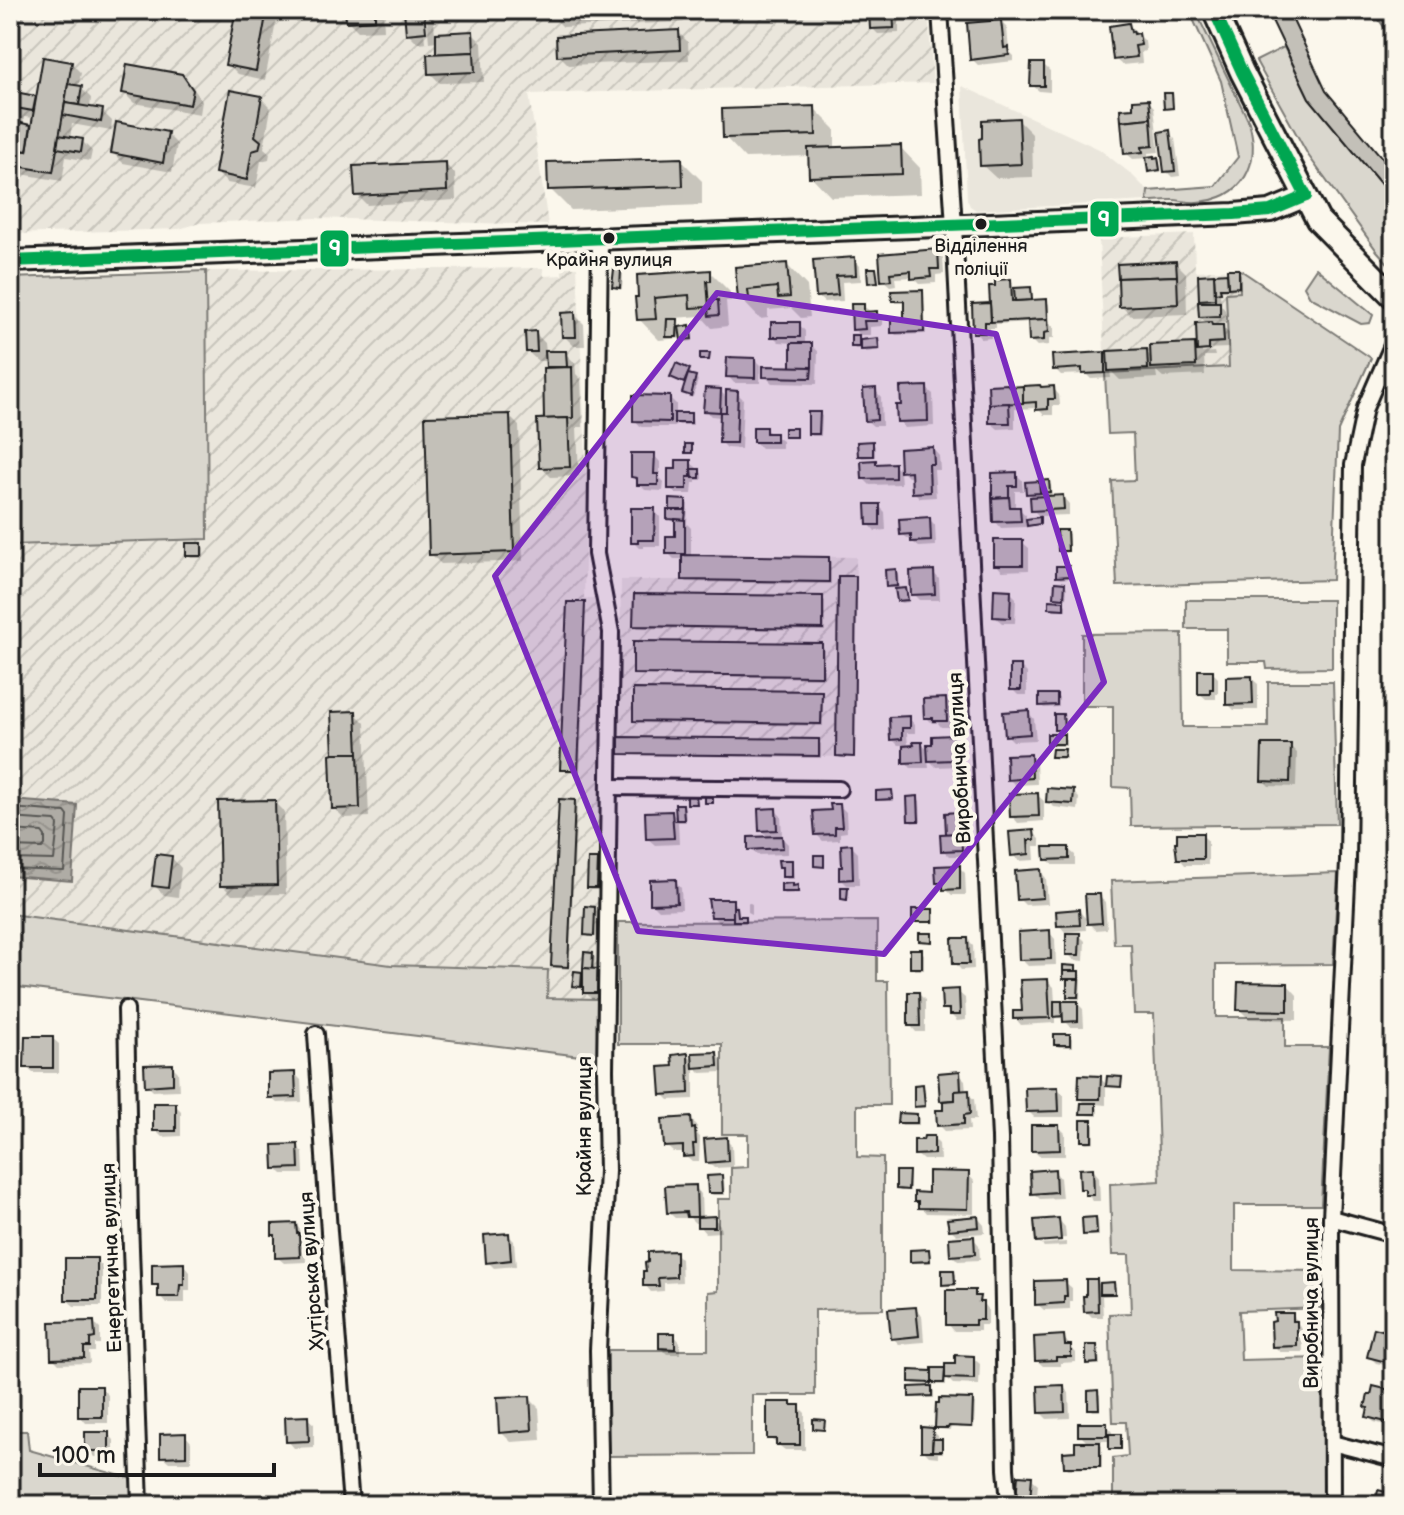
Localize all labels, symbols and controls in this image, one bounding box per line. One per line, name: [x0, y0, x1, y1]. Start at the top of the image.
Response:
line badge: 9: [1089, 200, 1120, 238]
text: 9: [1098, 207, 1110, 234]
marker: Відділення поліції: [973, 216, 989, 232]
line badge: 9: [319, 229, 350, 268]
marker: Крайня вулиця: [601, 230, 617, 246]
text: 9: [329, 236, 341, 263]
place label: Відділення поліції: [935, 236, 1027, 280]
place label: Крайня вулиця: [546, 250, 672, 271]
street label: Виробнича вулиця: [944, 672, 976, 844]
street label: Крайня вулиця: [573, 1056, 597, 1196]
street label: Енергетична вулиця: [97, 1163, 127, 1353]
street label: Хутірська вулиця: [294, 1191, 330, 1351]
street label: Виробнича вулиця: [1300, 1217, 1324, 1389]
scale bar: [40, 1427, 274, 1477]
text: 100 m: [52, 1441, 116, 1470]

